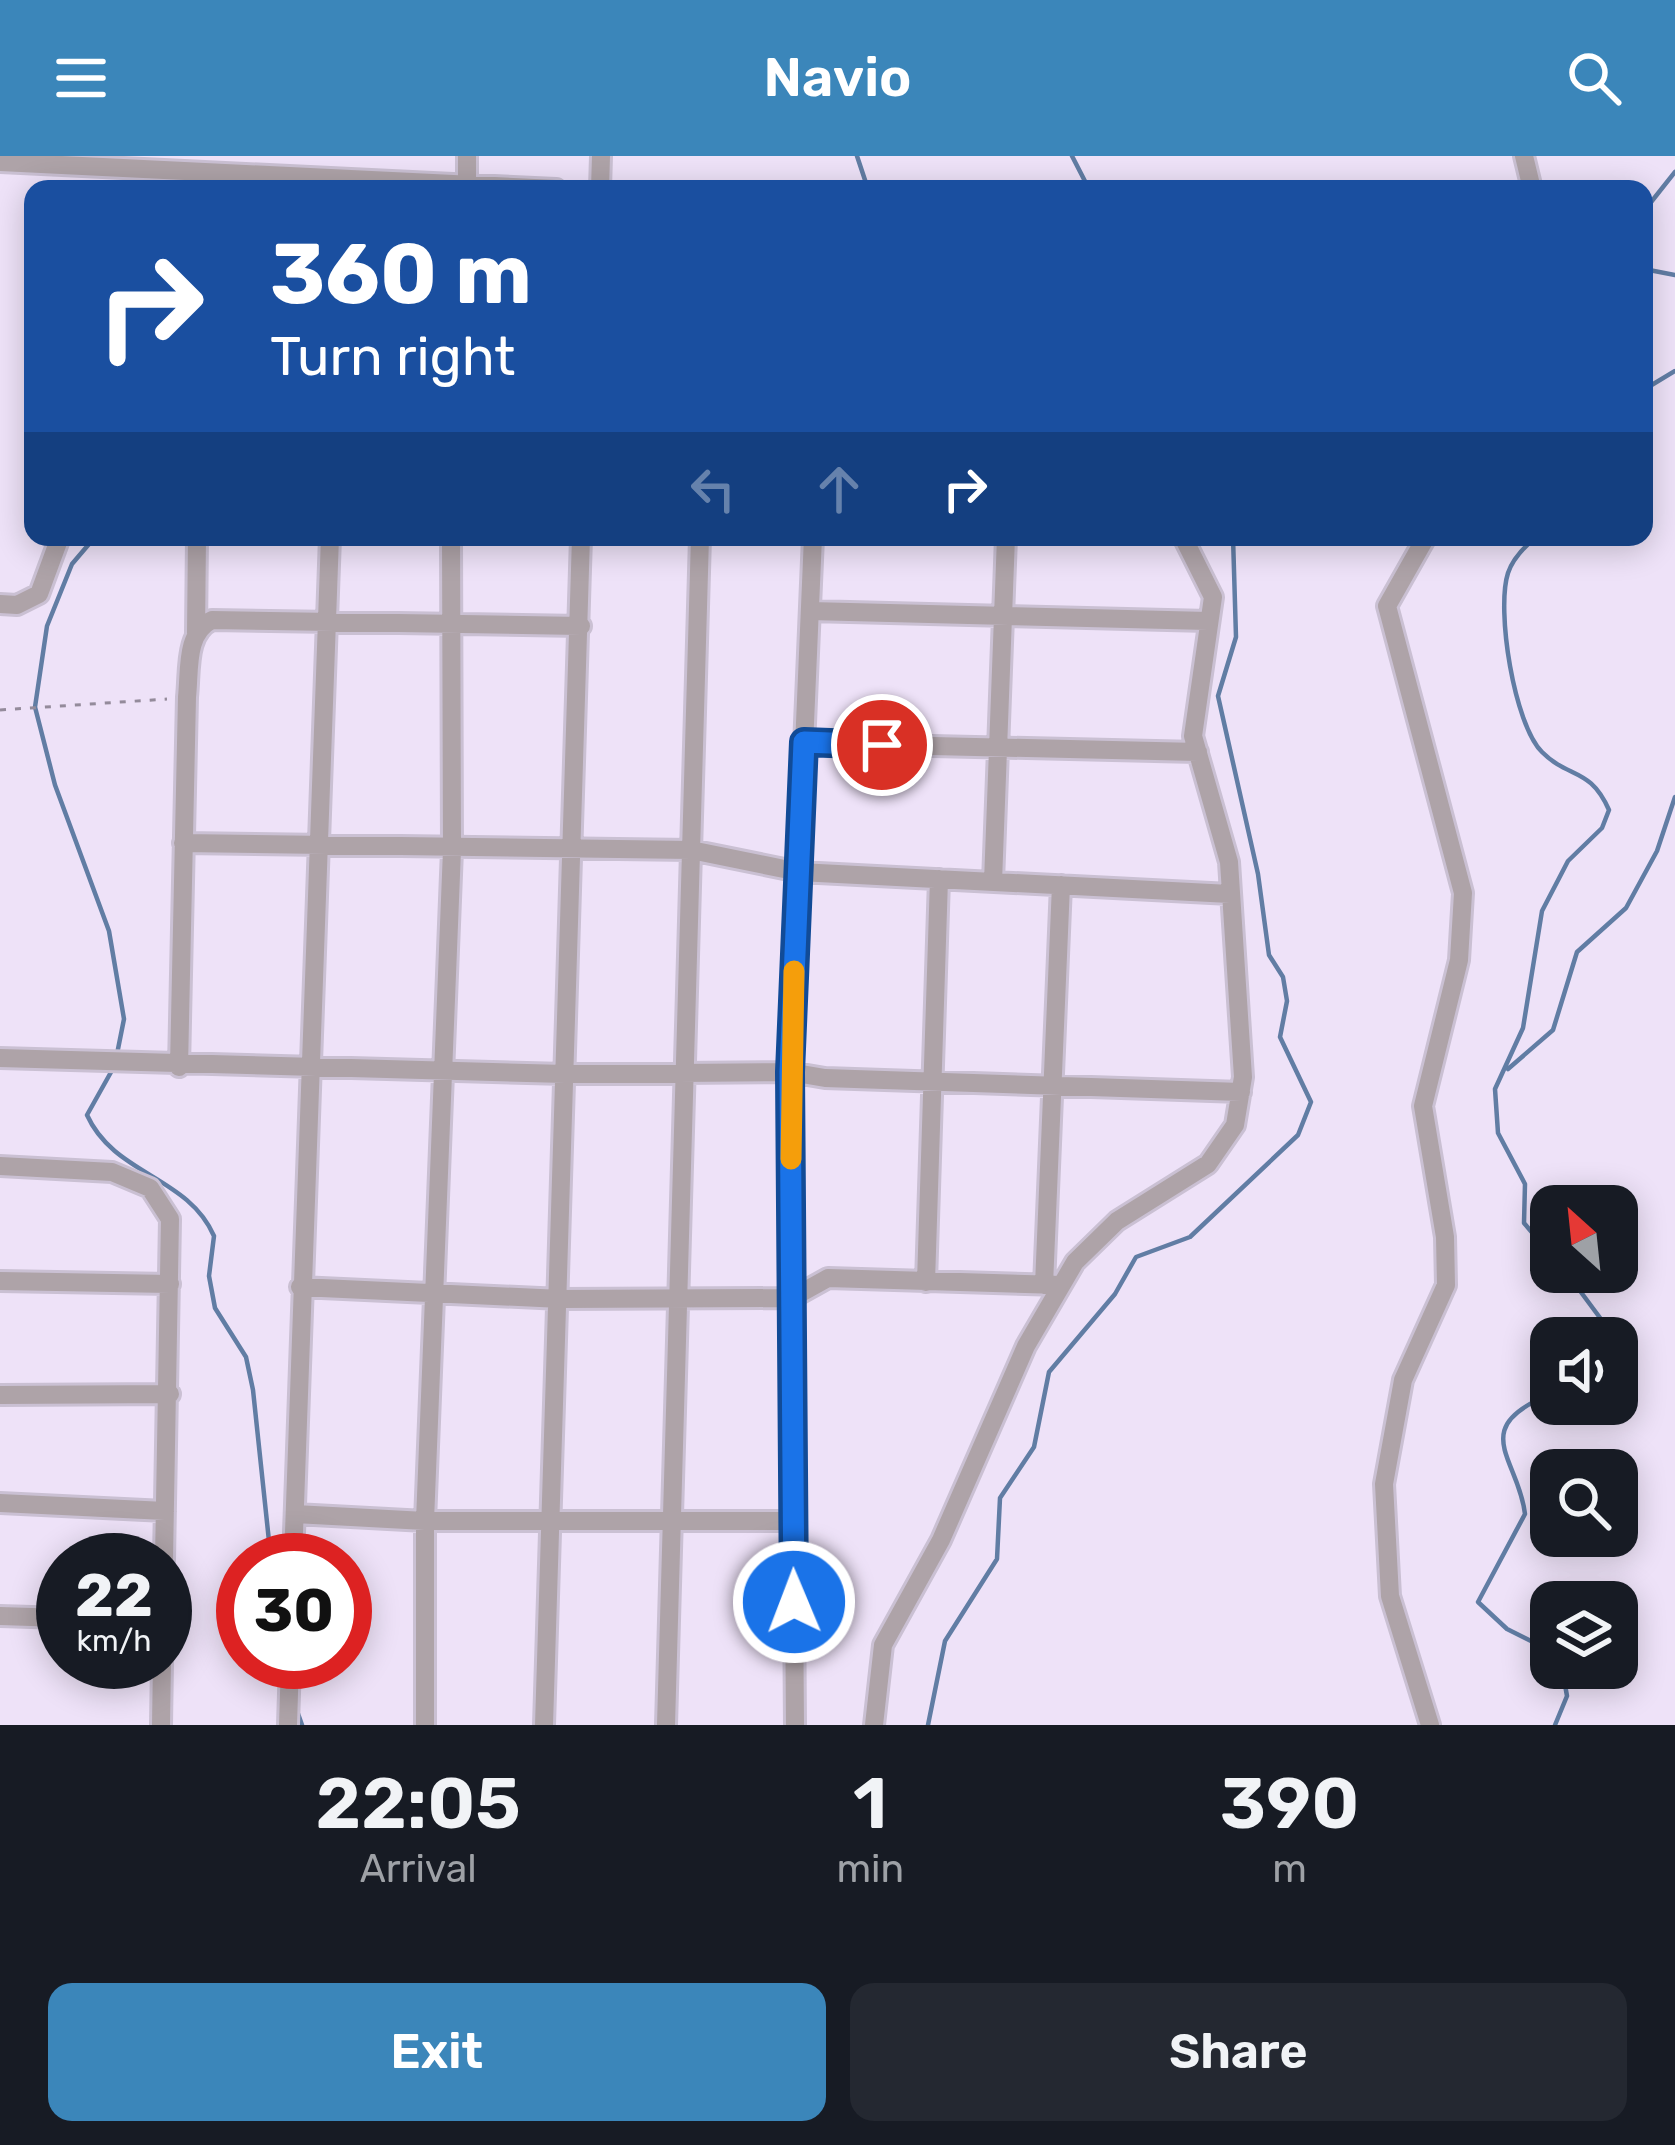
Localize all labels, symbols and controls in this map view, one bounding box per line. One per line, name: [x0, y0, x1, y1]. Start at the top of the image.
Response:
icon: menu: [48, 45, 114, 111]
icon: search: [1561, 45, 1627, 111]
text: Navio: [764, 46, 911, 110]
text: 360 m: [270, 224, 532, 324]
icon: right: [72, 228, 228, 384]
text: Turn right: [270, 325, 515, 389]
icon: left: [680, 456, 746, 522]
icon: ahead: [806, 456, 872, 522]
icon: right: [932, 456, 998, 522]
pin: [831, 694, 933, 796]
icon: arrive: [849, 712, 915, 778]
north arrow: [1530, 1185, 1638, 1293]
map controls: [1530, 1185, 1638, 1689]
button: sound: [1530, 1317, 1638, 1425]
button: search: [1530, 1449, 1638, 1557]
speed limit sign: 30: [216, 1533, 372, 1689]
position arrow: [731, 1539, 857, 1665]
text: 22: [75, 1560, 153, 1631]
button: layers: [1530, 1581, 1638, 1689]
text: km/h: [77, 1623, 151, 1659]
text: 22:05: [316, 1761, 521, 1846]
text: 1: [853, 1761, 888, 1846]
text: 390: [1220, 1761, 1359, 1846]
text: Arrival: [360, 1846, 477, 1892]
text: min: [836, 1846, 904, 1892]
text: m: [1272, 1846, 1307, 1892]
button: Exit: [48, 1983, 826, 2121]
button: Share: [850, 1983, 1627, 2121]

